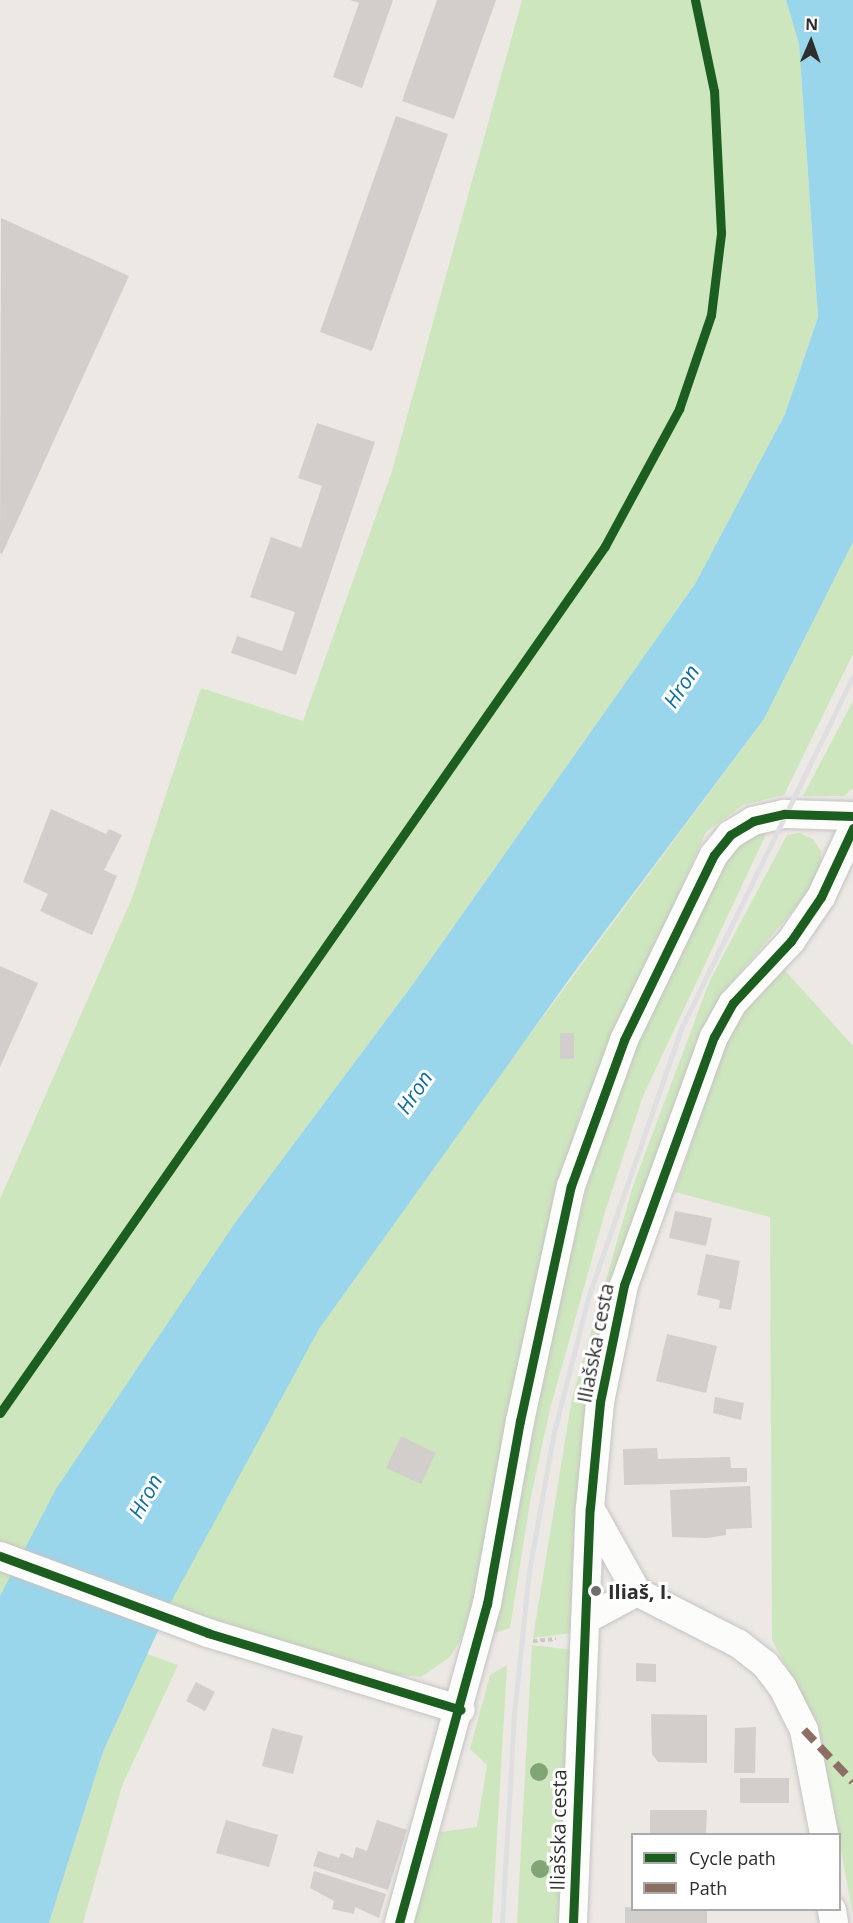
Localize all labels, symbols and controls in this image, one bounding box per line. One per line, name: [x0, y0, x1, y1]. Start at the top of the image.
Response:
north arrow: [781, 12, 841, 72]
text: N: [805, 13, 819, 35]
water label: Hron: [658, 660, 704, 712]
water label: Hron: [391, 1066, 437, 1118]
street label: Iliašska cesta: [572, 1281, 618, 1405]
water label: Hron: [123, 1470, 167, 1522]
place label: Iliaš, I.: [608, 1579, 672, 1603]
marker: Iliaš, I.: [589, 1584, 603, 1598]
street label: Iliašska cesta: [545, 1769, 571, 1891]
legend: [631, 1833, 841, 1911]
text: Cycle path: [689, 1846, 776, 1870]
text: Path: [689, 1876, 727, 1900]

